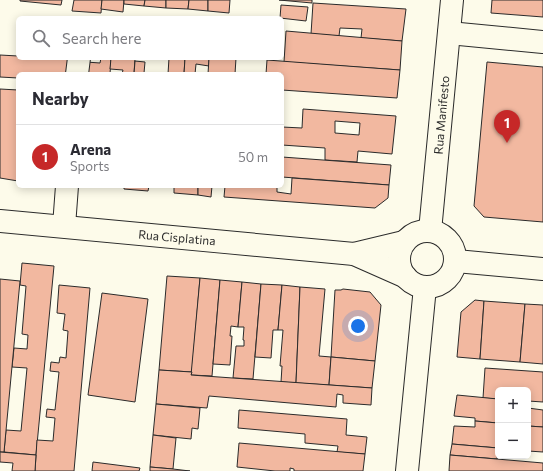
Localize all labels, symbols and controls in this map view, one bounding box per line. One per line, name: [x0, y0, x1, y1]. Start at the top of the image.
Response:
search box: [16, 16, 284, 60]
icon: search: [30, 27, 52, 49]
text: Search here: [62, 29, 141, 47]
street label: Rua Manifesto: [431, 75, 451, 155]
text: Nearby: [32, 88, 89, 109]
pin: 1: [494, 110, 520, 143]
text: Arena: [70, 140, 111, 158]
text: 1: [42, 149, 48, 165]
text: 50 m: [238, 149, 268, 165]
text: Sports: [70, 158, 110, 174]
street label: Rua Cisplatina: [138, 227, 216, 247]
your location: [348, 316, 368, 336]
map controls: [495, 387, 531, 459]
button: +: [495, 387, 531, 423]
button: −: [495, 423, 531, 459]

